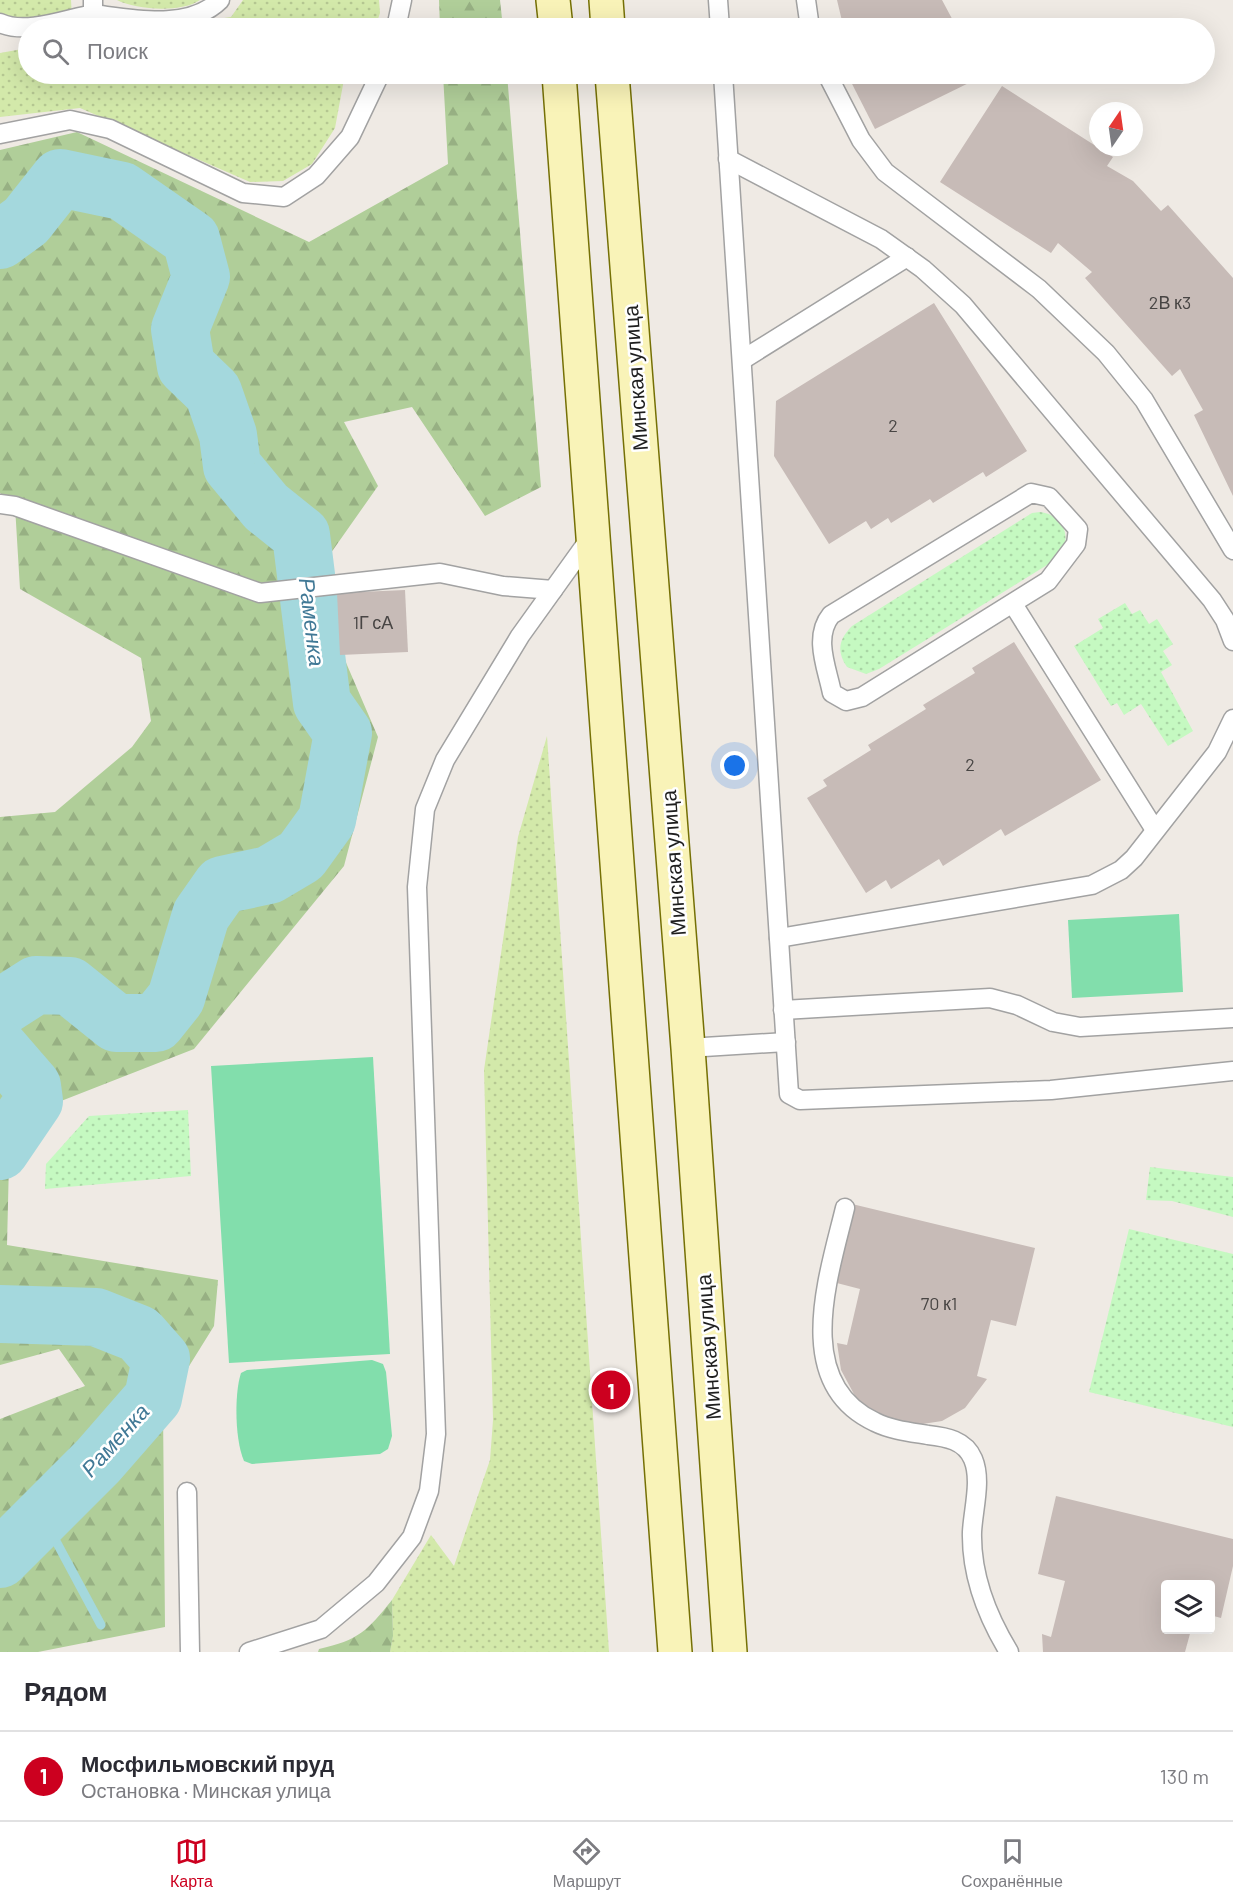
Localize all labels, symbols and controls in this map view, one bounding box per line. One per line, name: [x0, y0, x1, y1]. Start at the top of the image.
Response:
search box: [18, 18, 1215, 84]
icon: search: [39, 35, 72, 68]
text: Поиск: [87, 37, 148, 63]
north arrow: [1089, 102, 1143, 156]
house number: 2В к3: [1149, 291, 1191, 313]
street label: Минская улица: [617, 304, 652, 452]
house number: 2: [888, 414, 898, 436]
water label: Раменка: [295, 576, 331, 668]
house number: 1Г сА: [353, 611, 393, 633]
your location: [720, 751, 749, 780]
house number: 2: [965, 753, 975, 775]
street label: Минская улица: [655, 789, 690, 937]
street label: Минская улица: [690, 1273, 725, 1421]
house number: 70 к1: [921, 1292, 957, 1314]
pin: 1: [592, 1368, 630, 1412]
water label: Раменка: [75, 1398, 154, 1481]
map controls: [1161, 1580, 1215, 1634]
button: layers: [1161, 1580, 1215, 1634]
text: Рядом: [24, 1675, 107, 1706]
text: Мосфильмовский пруд: [81, 1750, 334, 1776]
text: 1: [40, 1764, 47, 1788]
text: 130 m: [1160, 1764, 1209, 1788]
text: Остановка · Минская улица: [81, 1778, 331, 1802]
tab: Карта: [170, 1835, 213, 1891]
tab: Маршрут: [553, 1835, 621, 1891]
tab: Сохранённые: [961, 1835, 1063, 1891]

